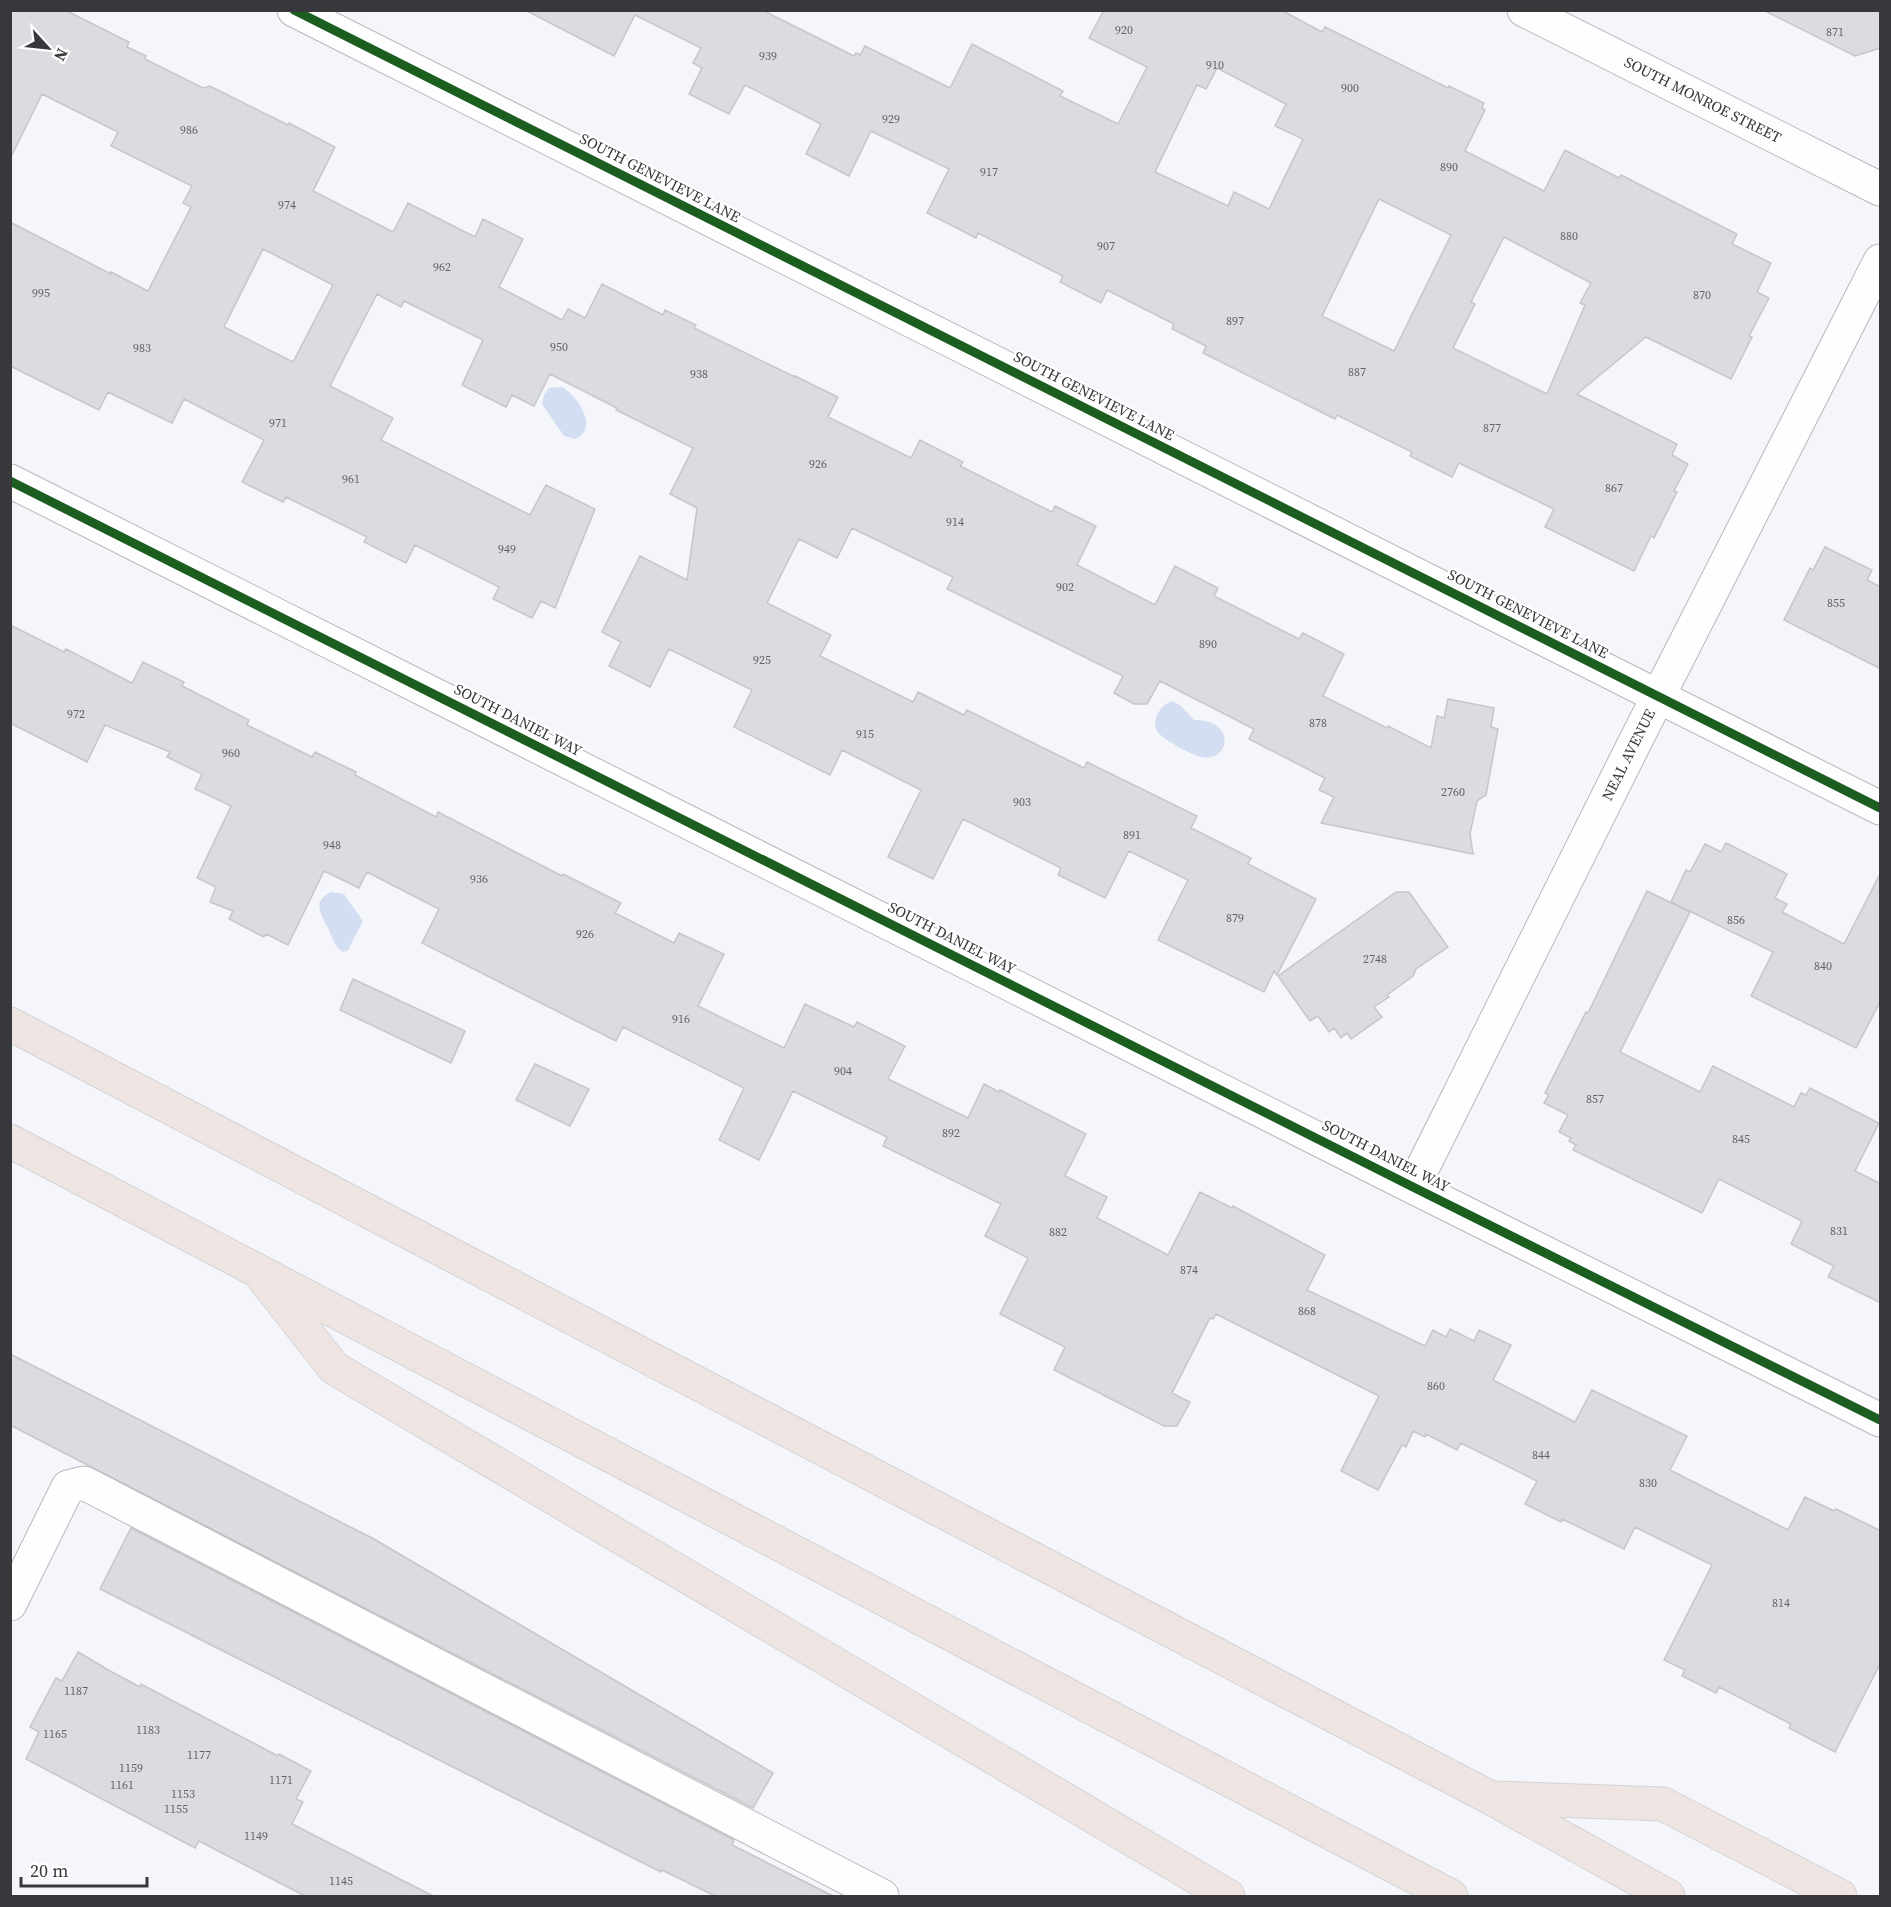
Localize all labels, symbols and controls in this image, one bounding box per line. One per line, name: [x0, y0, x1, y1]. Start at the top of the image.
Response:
north arrow: [18, 18, 78, 78]
house number: 920: [1115, 22, 1133, 38]
house number: 871: [1826, 24, 1844, 40]
text: N: [49, 45, 74, 65]
house number: 939: [759, 48, 777, 64]
street label: SOUTH MONROE STREET: [1621, 51, 1785, 148]
house number: 910: [1206, 57, 1224, 73]
house number: 900: [1341, 80, 1359, 96]
house number: 929: [882, 111, 900, 127]
house number: 986: [180, 122, 198, 138]
street label: SOUTH GENEVIEVE LANE: [576, 128, 744, 227]
house number: 890: [1440, 159, 1458, 175]
house number: 917: [980, 164, 998, 180]
house number: 974: [278, 197, 296, 213]
house number: 880: [1560, 228, 1578, 244]
house number: 907: [1097, 238, 1115, 254]
house number: 962: [433, 259, 451, 275]
house number: 995: [32, 285, 50, 301]
house number: 870: [1693, 287, 1711, 303]
house number: 897: [1226, 313, 1244, 329]
house number: 950: [550, 339, 568, 355]
house number: 983: [133, 340, 151, 356]
street label: SOUTH GENEVIEVE LANE: [1010, 346, 1178, 445]
house number: 887: [1348, 364, 1366, 380]
house number: 938: [690, 366, 708, 382]
house number: 971: [269, 415, 287, 431]
house number: 877: [1483, 420, 1501, 436]
house number: 926: [809, 456, 827, 472]
house number: 961: [342, 471, 360, 487]
house number: 867: [1605, 480, 1623, 496]
house number: 914: [946, 514, 964, 530]
house number: 949: [498, 541, 516, 557]
street label: SOUTH GENEVIEVE LANE: [1444, 564, 1612, 663]
house number: 902: [1056, 579, 1074, 595]
house number: 855: [1827, 595, 1845, 611]
house number: 890: [1199, 636, 1217, 652]
house number: 925: [753, 652, 771, 668]
street label: SOUTH DANIEL WAY: [451, 678, 586, 761]
street label: NEAL AVENUE: [1596, 705, 1660, 804]
house number: 972: [67, 706, 85, 722]
house number: 878: [1309, 715, 1327, 731]
house number: 915: [856, 726, 874, 742]
house number: 960: [222, 745, 240, 761]
house number: 2760: [1441, 784, 1465, 800]
house number: 903: [1013, 794, 1031, 810]
house number: 891: [1123, 827, 1141, 843]
house number: 948: [323, 837, 341, 853]
house number: 936: [470, 871, 488, 887]
street label: SOUTH DANIEL WAY: [885, 896, 1020, 979]
house number: 879: [1226, 910, 1244, 926]
house number: 856: [1727, 912, 1745, 928]
house number: 926: [576, 926, 594, 942]
house number: 2748: [1363, 951, 1387, 967]
house number: 840: [1814, 958, 1832, 974]
house number: 916: [672, 1011, 690, 1027]
house number: 904: [834, 1063, 852, 1079]
house number: 857: [1586, 1091, 1604, 1107]
street label: SOUTH DANIEL WAY: [1319, 1114, 1454, 1197]
house number: 892: [942, 1125, 960, 1141]
house number: 845: [1732, 1131, 1750, 1147]
house number: 831: [1830, 1223, 1848, 1239]
house number: 882: [1049, 1224, 1067, 1240]
house number: 874: [1180, 1262, 1198, 1278]
house number: 868: [1298, 1303, 1316, 1319]
house number: 860: [1427, 1378, 1445, 1394]
house number: 844: [1532, 1447, 1550, 1463]
house number: 830: [1639, 1475, 1657, 1491]
house number: 814: [1772, 1595, 1790, 1611]
house number: 1187: [64, 1683, 88, 1699]
house number: 1183: [136, 1722, 160, 1738]
house number: 1165: [43, 1726, 67, 1742]
house number: 1177: [187, 1747, 211, 1763]
house number: 1159: [119, 1760, 143, 1776]
house number: 1171: [269, 1772, 293, 1788]
house number: 1161: [110, 1777, 134, 1793]
house number: 1153: [171, 1786, 195, 1802]
house number: 1155: [164, 1801, 188, 1817]
house number: 1149: [244, 1828, 268, 1844]
scale bar: [21, 1850, 147, 1888]
text: 20 m: [30, 1858, 68, 1883]
house number: 1145: [329, 1873, 353, 1889]

